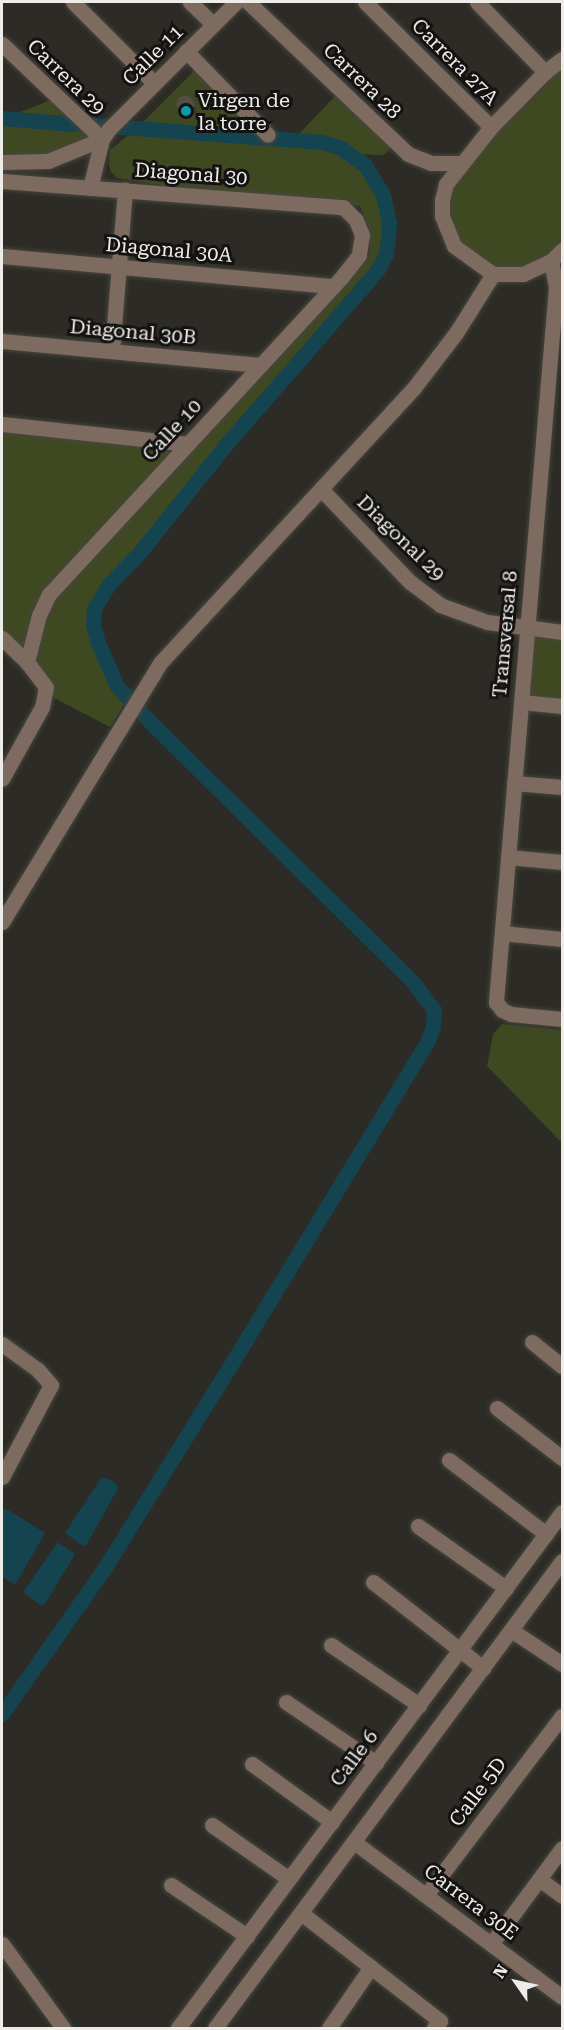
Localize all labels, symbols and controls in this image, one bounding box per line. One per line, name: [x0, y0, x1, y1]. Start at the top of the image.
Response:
street label: Carrera 27A: [407, 14, 503, 110]
street label: Calle 11: [118, 20, 188, 90]
street label: Carrera 29: [22, 34, 110, 120]
street label: Carrera 28: [318, 38, 406, 124]
place label: Virgen de la torre: [198, 88, 290, 135]
marker: Virgen de la torre: [179, 104, 193, 118]
street label: Diagonal 30: [134, 158, 248, 190]
street label: Diagonal 30A: [105, 233, 233, 267]
street label: Diagonal 30B: [69, 315, 197, 349]
street label: Calle 10: [137, 394, 207, 466]
street label: Diagonal 29: [352, 490, 450, 586]
street label: Transversal 8: [487, 570, 523, 698]
street label: Calle 6: [325, 1725, 383, 1791]
street label: Calle 5D: [444, 1753, 512, 1831]
street label: Carrera 30E: [419, 1859, 523, 1945]
north arrow: [486, 1952, 546, 2012]
text: N: [489, 1961, 512, 1982]

